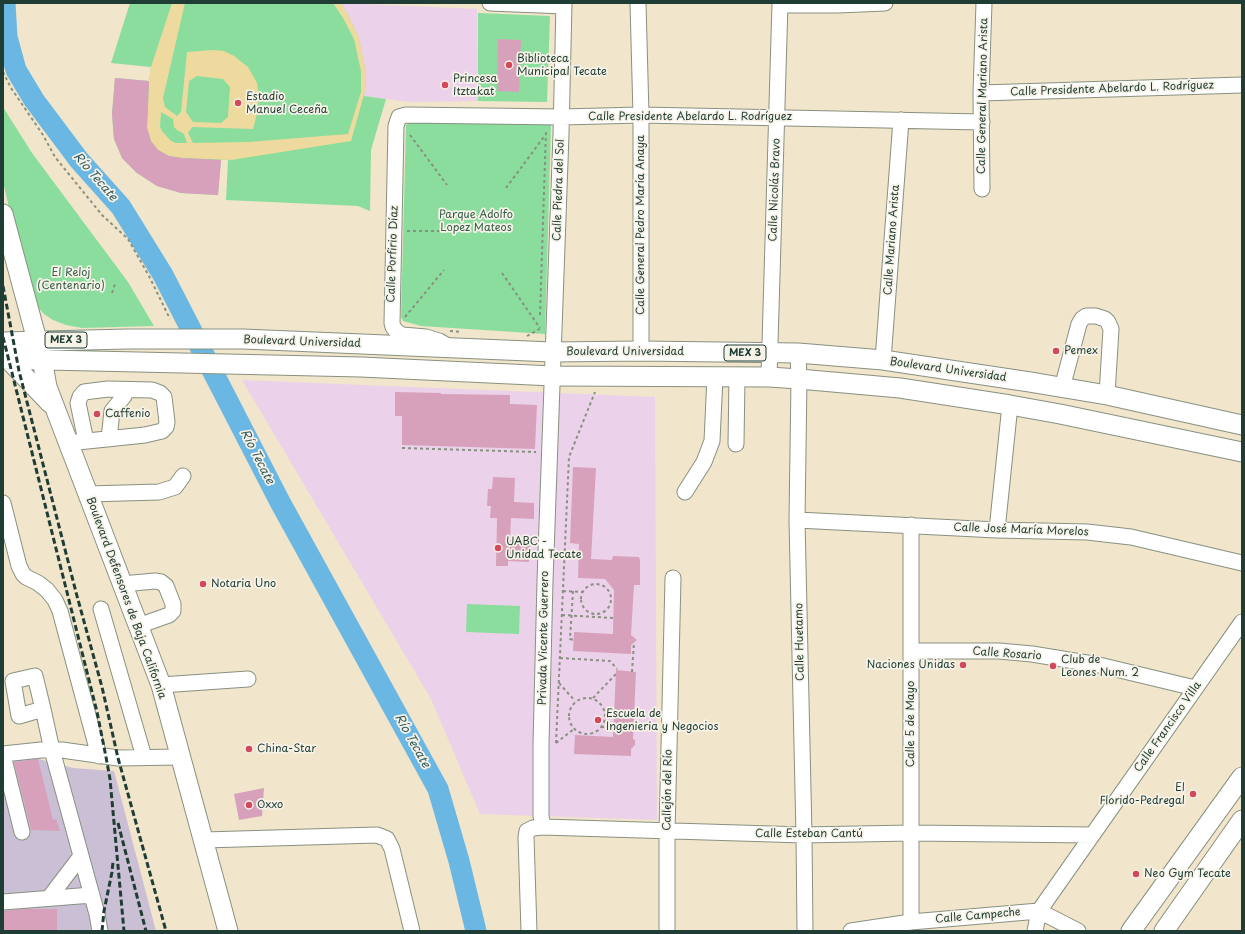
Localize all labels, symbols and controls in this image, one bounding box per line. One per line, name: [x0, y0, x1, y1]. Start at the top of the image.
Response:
street label: Calle General Mariano Arista: [975, 18, 991, 174]
place label: Biblioteca Municipal Tecate: [517, 52, 607, 78]
marker: Biblioteca Municipal Tecate: [504, 60, 514, 70]
place label: Princesa Itztakat: [453, 72, 497, 98]
street label: Calle Presidente Abelardo L. Rodríguez: [1010, 79, 1214, 99]
marker: Princesa Itztakat: [440, 80, 450, 90]
place label: Estadio Manuel Ceceña: [246, 90, 328, 116]
marker: Estadio Manuel Ceceña: [233, 98, 243, 108]
street label: Calle Presidente Abelardo L. Rodríguez: [588, 110, 792, 124]
street label: Calle General Pedro María Anaya: [634, 135, 648, 315]
street label: Calle Nicolás Bravo: [767, 138, 783, 242]
street label: Calle Piedra del Sol: [551, 139, 567, 241]
water label: Río Tecate: [70, 150, 120, 204]
street label: Calle Mariano Arista: [882, 184, 902, 296]
street label: Calle Porfirio Díaz: [385, 205, 401, 303]
park label: Parque Adolfo Lopez Mateos: [439, 208, 513, 234]
park label: El Reloj (Centenario): [37, 266, 105, 292]
road number: MEX 3: [45, 332, 87, 348]
street label: Boulevard Universidad: [243, 333, 361, 351]
place label: Pemex: [1064, 344, 1098, 358]
street label: Boulevard Universidad: [566, 345, 684, 359]
road number: MEX 3: [724, 345, 766, 361]
marker: Pemex: [1051, 346, 1061, 356]
street label: Boulevard Universidad: [889, 355, 1007, 385]
place label: Caffenio: [105, 407, 150, 421]
marker: Caffenio: [92, 409, 102, 419]
water label: Río Tecate: [237, 427, 277, 487]
street label: Boulevard Defensores de Baja California: [83, 495, 169, 701]
street label: Calle José María Morelos: [953, 521, 1089, 539]
place label: UABC - Unidad Tecate: [506, 535, 582, 561]
marker: UABC - Unidad Tecate: [493, 543, 503, 553]
street label: Privada Vicente Guerrero: [536, 571, 552, 705]
place label: Notaria Uno: [211, 577, 276, 591]
marker: Notaria Uno: [198, 579, 208, 589]
street label: Calle Huetamo: [793, 603, 807, 681]
street label: Calle Rosario: [972, 645, 1042, 663]
place label: Club de Leones Num. 2: [1061, 653, 1139, 679]
place label: Naciones Unidas: [867, 658, 955, 672]
marker: Naciones Unidas: [958, 660, 968, 670]
marker: Club de Leones Num. 2: [1048, 661, 1058, 671]
street label: Calle Francisco Villa: [1132, 679, 1204, 775]
street label: Calle 5 de Mayo: [904, 681, 918, 767]
place label: Escuela de Ingenieria y Negocios: [606, 707, 718, 733]
water label: Río Tecate: [391, 712, 433, 770]
marker: Escuela de Ingenieria y Negocios: [593, 715, 603, 725]
place label: China-Star: [257, 742, 316, 756]
marker: China-Star: [244, 744, 254, 754]
street label: Callejón del Río: [661, 749, 675, 831]
place label: El Florido-Pedregal: [1099, 781, 1185, 807]
marker: El Florido-Pedregal: [1188, 789, 1198, 799]
place label: Oxxo: [257, 798, 283, 812]
marker: Oxxo: [244, 800, 254, 810]
street label: Calle Esteban Cantú: [755, 827, 863, 841]
place label: Neo Gym Tecate: [1144, 867, 1231, 881]
marker: Neo Gym Tecate: [1131, 869, 1141, 879]
street label: Calle Campeche: [935, 906, 1021, 926]

